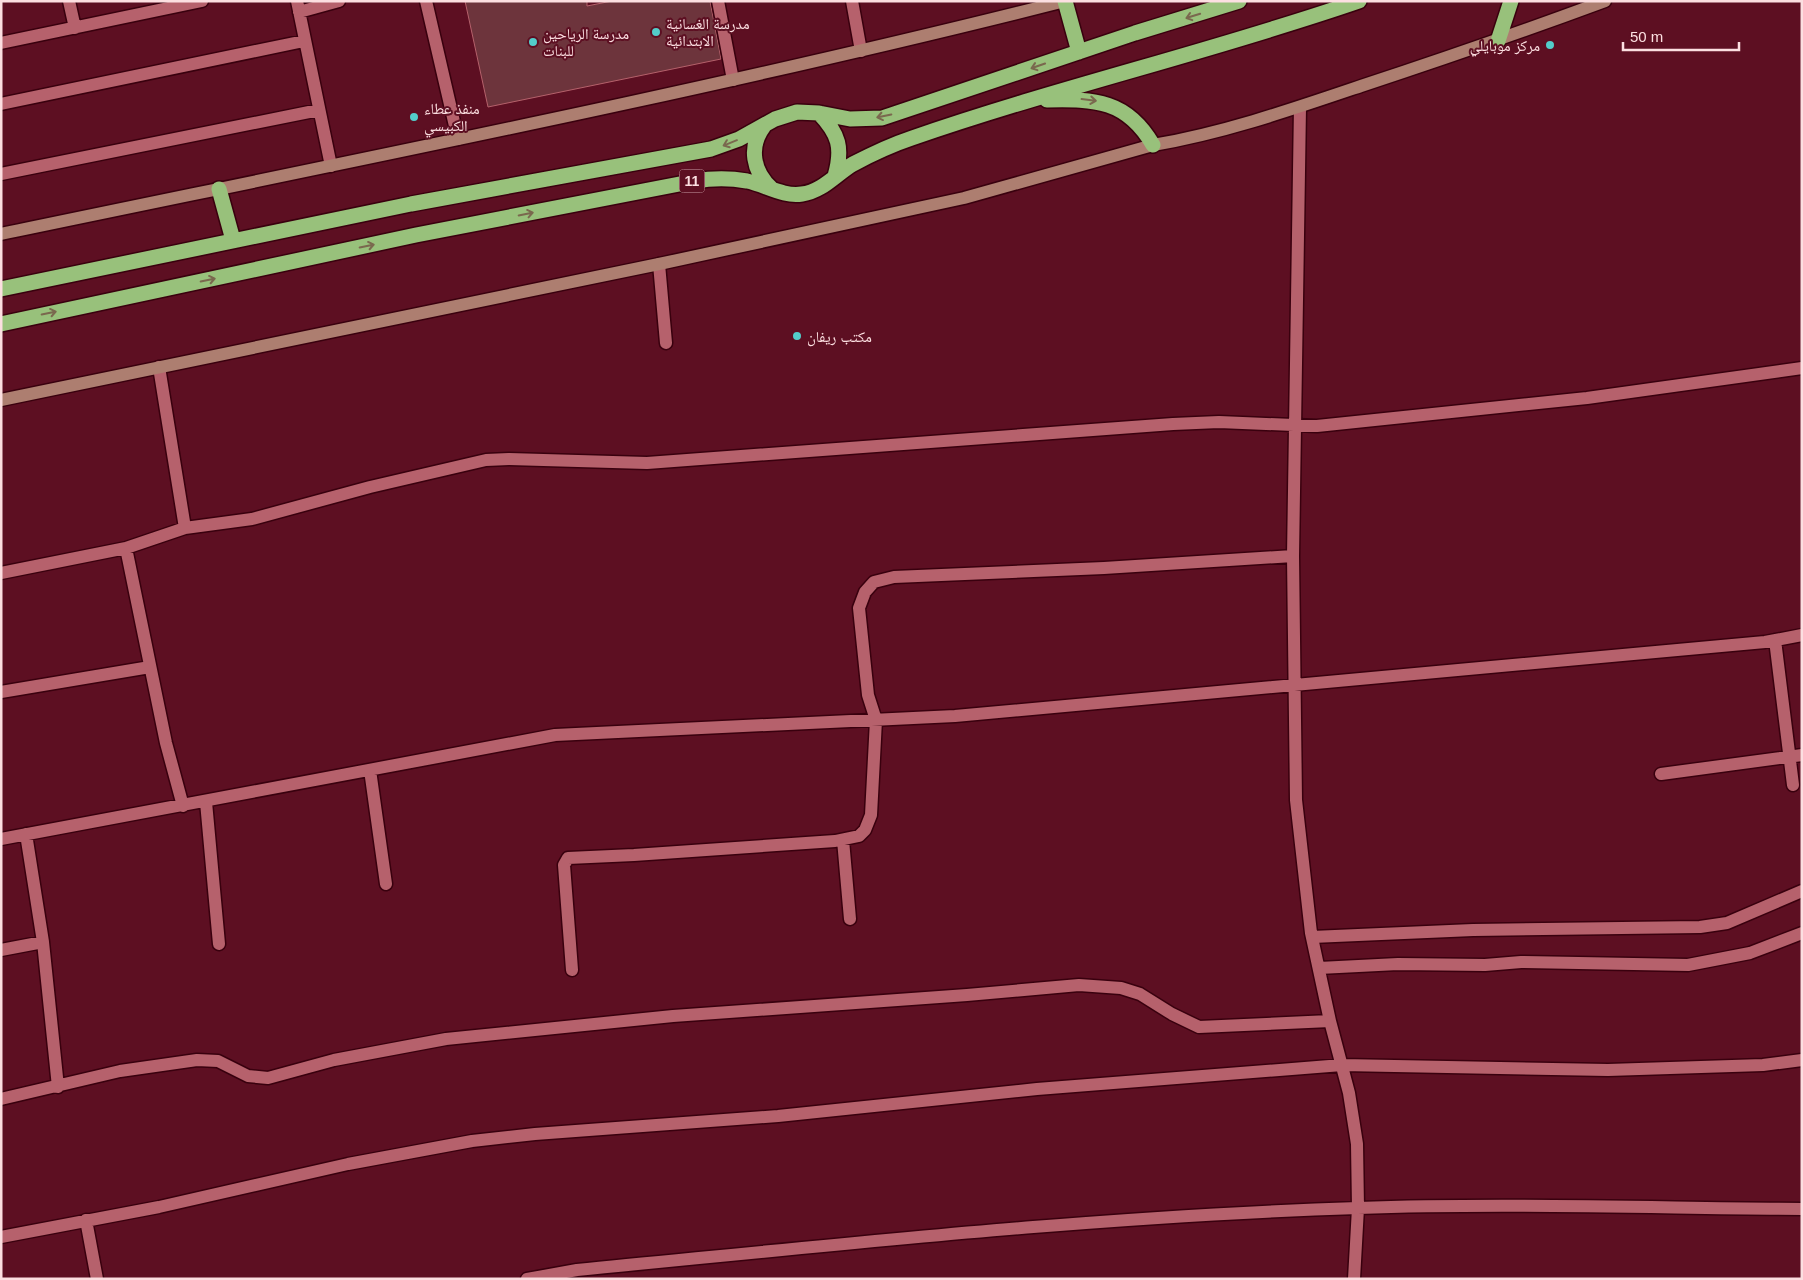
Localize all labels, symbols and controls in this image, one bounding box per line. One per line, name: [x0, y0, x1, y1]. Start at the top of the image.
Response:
one-way arrow: [1185, 11, 1201, 21]
place label: مدرسة الغسانية الابتدائية: [666, 15, 750, 49]
scale bar: [1623, 20, 1739, 52]
place label: مدرسة الرياحين للبنات: [543, 25, 629, 59]
marker: مدرسة الغسانية الابتدائية: [650, 26, 662, 38]
text: 50 m: [1630, 28, 1663, 45]
marker: مدرسة الرياحين للبنات: [527, 36, 539, 48]
place label: مركز موبايلي: [1470, 37, 1540, 57]
marker: مركز موبايلي: [1544, 39, 1556, 51]
one-way arrow: [1031, 61, 1047, 71]
one-way arrow: [1081, 95, 1097, 105]
place label: منفذ عطاء الكبيسي: [424, 100, 480, 137]
marker: منفذ عطاء الكبيسي: [408, 111, 420, 123]
one-way arrow: [876, 112, 892, 122]
one-way arrow: [722, 139, 738, 148]
road number: 11: [680, 170, 704, 192]
one-way arrow: [518, 208, 534, 218]
one-way arrow: [358, 241, 374, 250]
one-way arrow: [199, 274, 215, 284]
one-way arrow: [40, 308, 56, 318]
place label: مكتب ريفان: [807, 328, 872, 347]
marker: مكتب ريفان: [791, 330, 803, 342]

